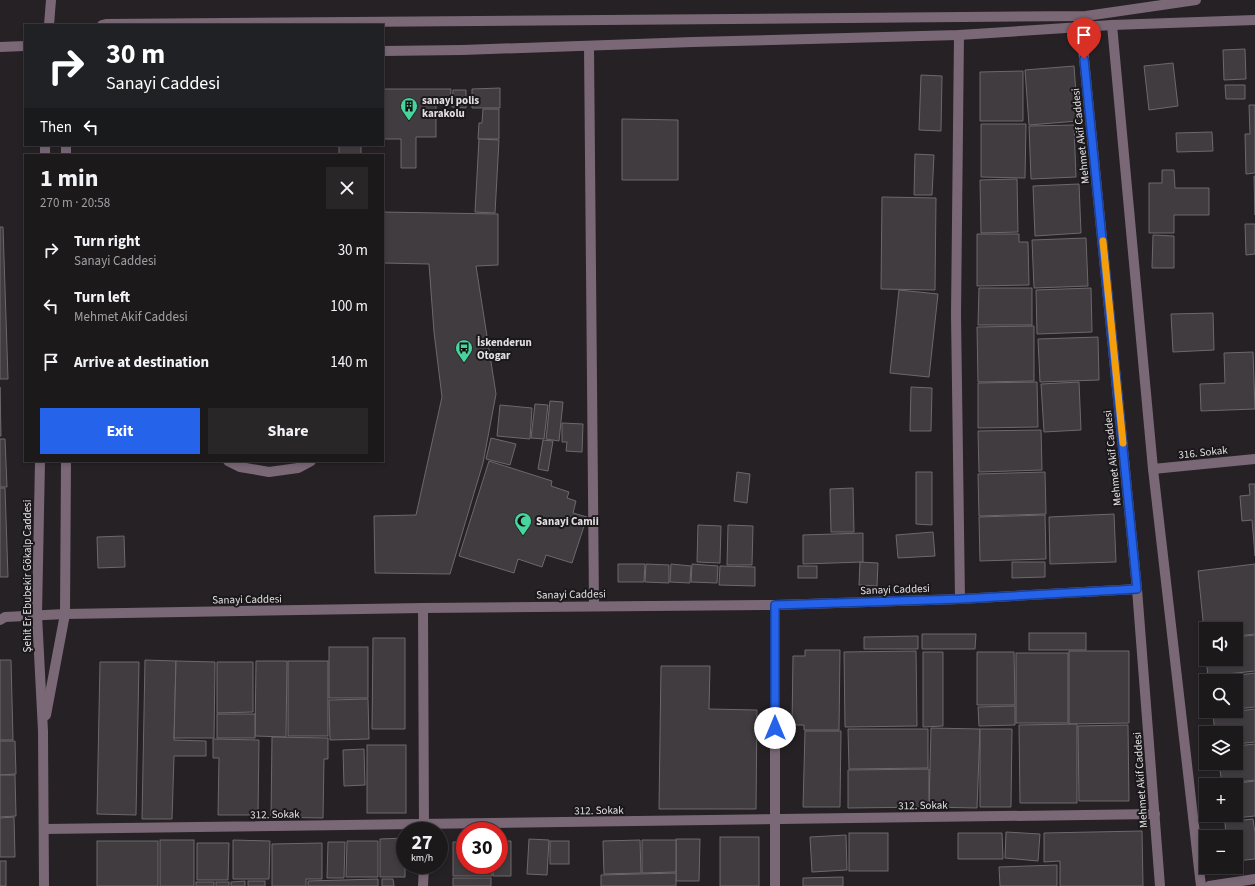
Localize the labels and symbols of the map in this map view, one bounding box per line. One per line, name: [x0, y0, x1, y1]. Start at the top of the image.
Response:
pin: [1067, 18, 1101, 59]
street label: Mehmet Akif Caddesi: [1068, 87, 1093, 185]
place label: sanayi polis karakolu: [422, 93, 479, 121]
building icon: sanayi polis karakolu: [399, 96, 419, 121]
place label: İskenderun Otogar: [477, 335, 532, 363]
bus stop icon: İskenderun Otogar: [454, 338, 474, 363]
street label: Mehmet Akif Caddesi: [1100, 409, 1125, 507]
street label: 316. Sokak: [1178, 442, 1229, 463]
street label: Şehit Er Ebubekir Gökalp Caddesi: [20, 500, 35, 652]
mosque icon: Sanayi Camii: [513, 511, 533, 536]
place label: Sanayi Camii: [536, 514, 599, 529]
street label: Sanayi Caddesi: [860, 581, 930, 598]
street label: Sanayi Caddesi: [536, 586, 606, 603]
street label: Sanayi Caddesi: [212, 591, 282, 608]
position arrow: [754, 707, 796, 749]
street label: Mehmet Akif Caddesi: [1130, 731, 1151, 828]
street label: 312. Sokak: [898, 798, 948, 813]
street label: 312. Sokak: [574, 803, 624, 818]
street label: 312. Sokak: [250, 807, 300, 822]
speed limit sign: 30: [456, 822, 508, 874]

